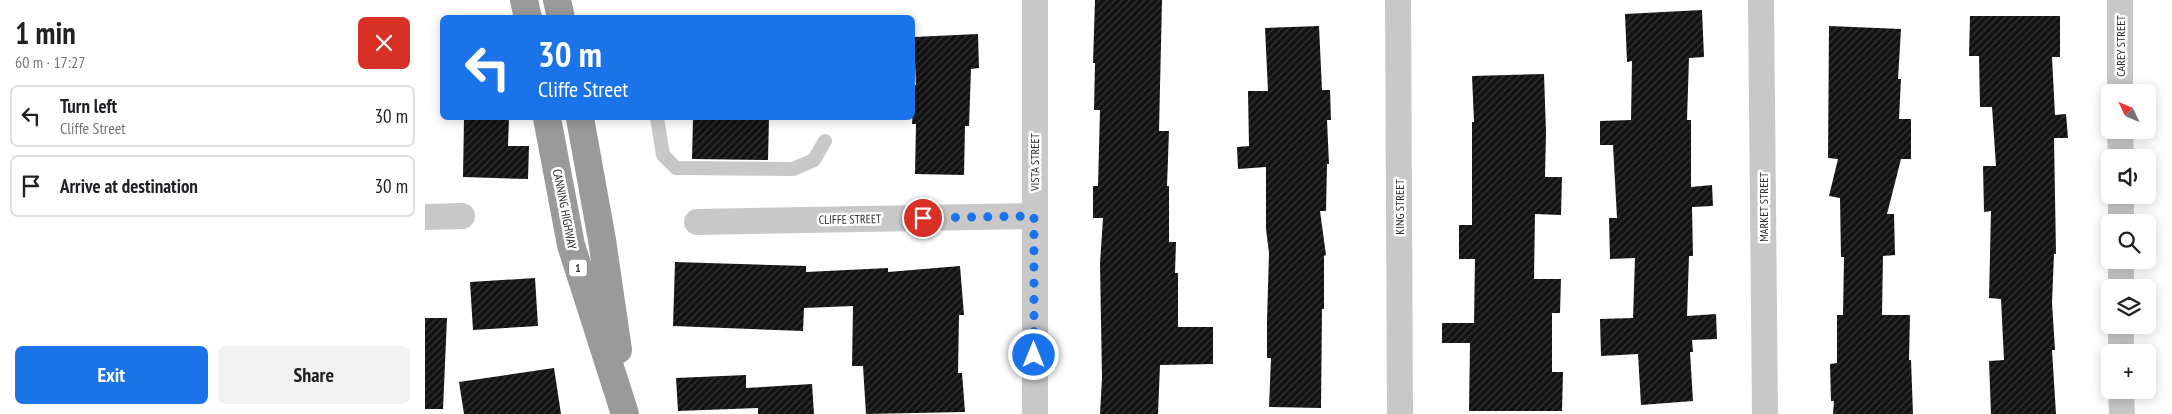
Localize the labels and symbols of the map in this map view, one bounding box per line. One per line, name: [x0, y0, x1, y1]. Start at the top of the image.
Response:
street label: CAREY STREET: [2113, 15, 2128, 77]
north arrow: [2101, 84, 2156, 139]
street label: VISTA STREET: [1027, 132, 1042, 192]
street label: CANNING HIGHWAY: [550, 168, 580, 251]
street label: MARKET STREET: [1756, 172, 1771, 242]
street label: KING STREET: [1392, 179, 1407, 235]
pin: [902, 197, 944, 239]
street label: CLIFFE STREET: [818, 211, 882, 227]
road number: 1: [569, 260, 587, 276]
position arrow: [1007, 328, 1059, 380]

